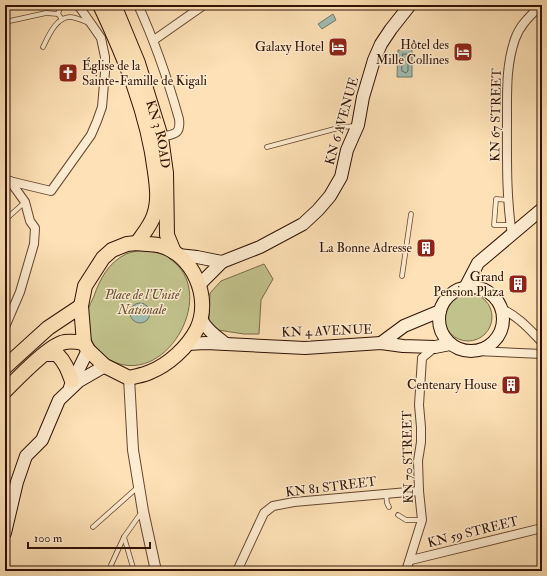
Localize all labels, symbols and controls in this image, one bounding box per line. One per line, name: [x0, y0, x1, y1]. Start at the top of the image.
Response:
hotel icon: Galaxy Hotel: [327, 36, 349, 58]
place label: Hôtel des Mille Collines: [376, 37, 450, 68]
place label: Galaxy Hotel: [255, 39, 325, 56]
hotel icon: Hôtel des Mille Collines: [452, 41, 474, 63]
place label: Église de la Sainte-Famille de Kigali: [82, 57, 207, 89]
church icon: Église de la Sainte-Famille de Kigali: [57, 62, 79, 84]
street label: KN 67 STREET: [487, 68, 505, 162]
street label: KN 6 AVENUE: [322, 75, 362, 167]
street label: KN 3 ROAD: [142, 98, 173, 169]
building icon: La Bonne Adresse: [415, 237, 437, 259]
place label: La Bonne Adresse: [319, 240, 413, 256]
place label: Grand Pension Plaza: [433, 269, 505, 300]
building icon: Grand Pension Plaza: [507, 273, 529, 295]
park label: Place de l'Unité Nationale: [104, 287, 182, 318]
street label: KN 4 AVENUE: [281, 321, 373, 341]
building icon: Centenary House: [500, 374, 522, 396]
place label: Centenary House: [407, 377, 498, 394]
street label: KN 70 STREET: [399, 410, 417, 504]
street label: KN 81 STREET: [285, 473, 378, 501]
street label: KN 59 STREET: [426, 513, 520, 551]
scale bar: [28, 524, 150, 550]
text: 100 m: [34, 531, 63, 546]

